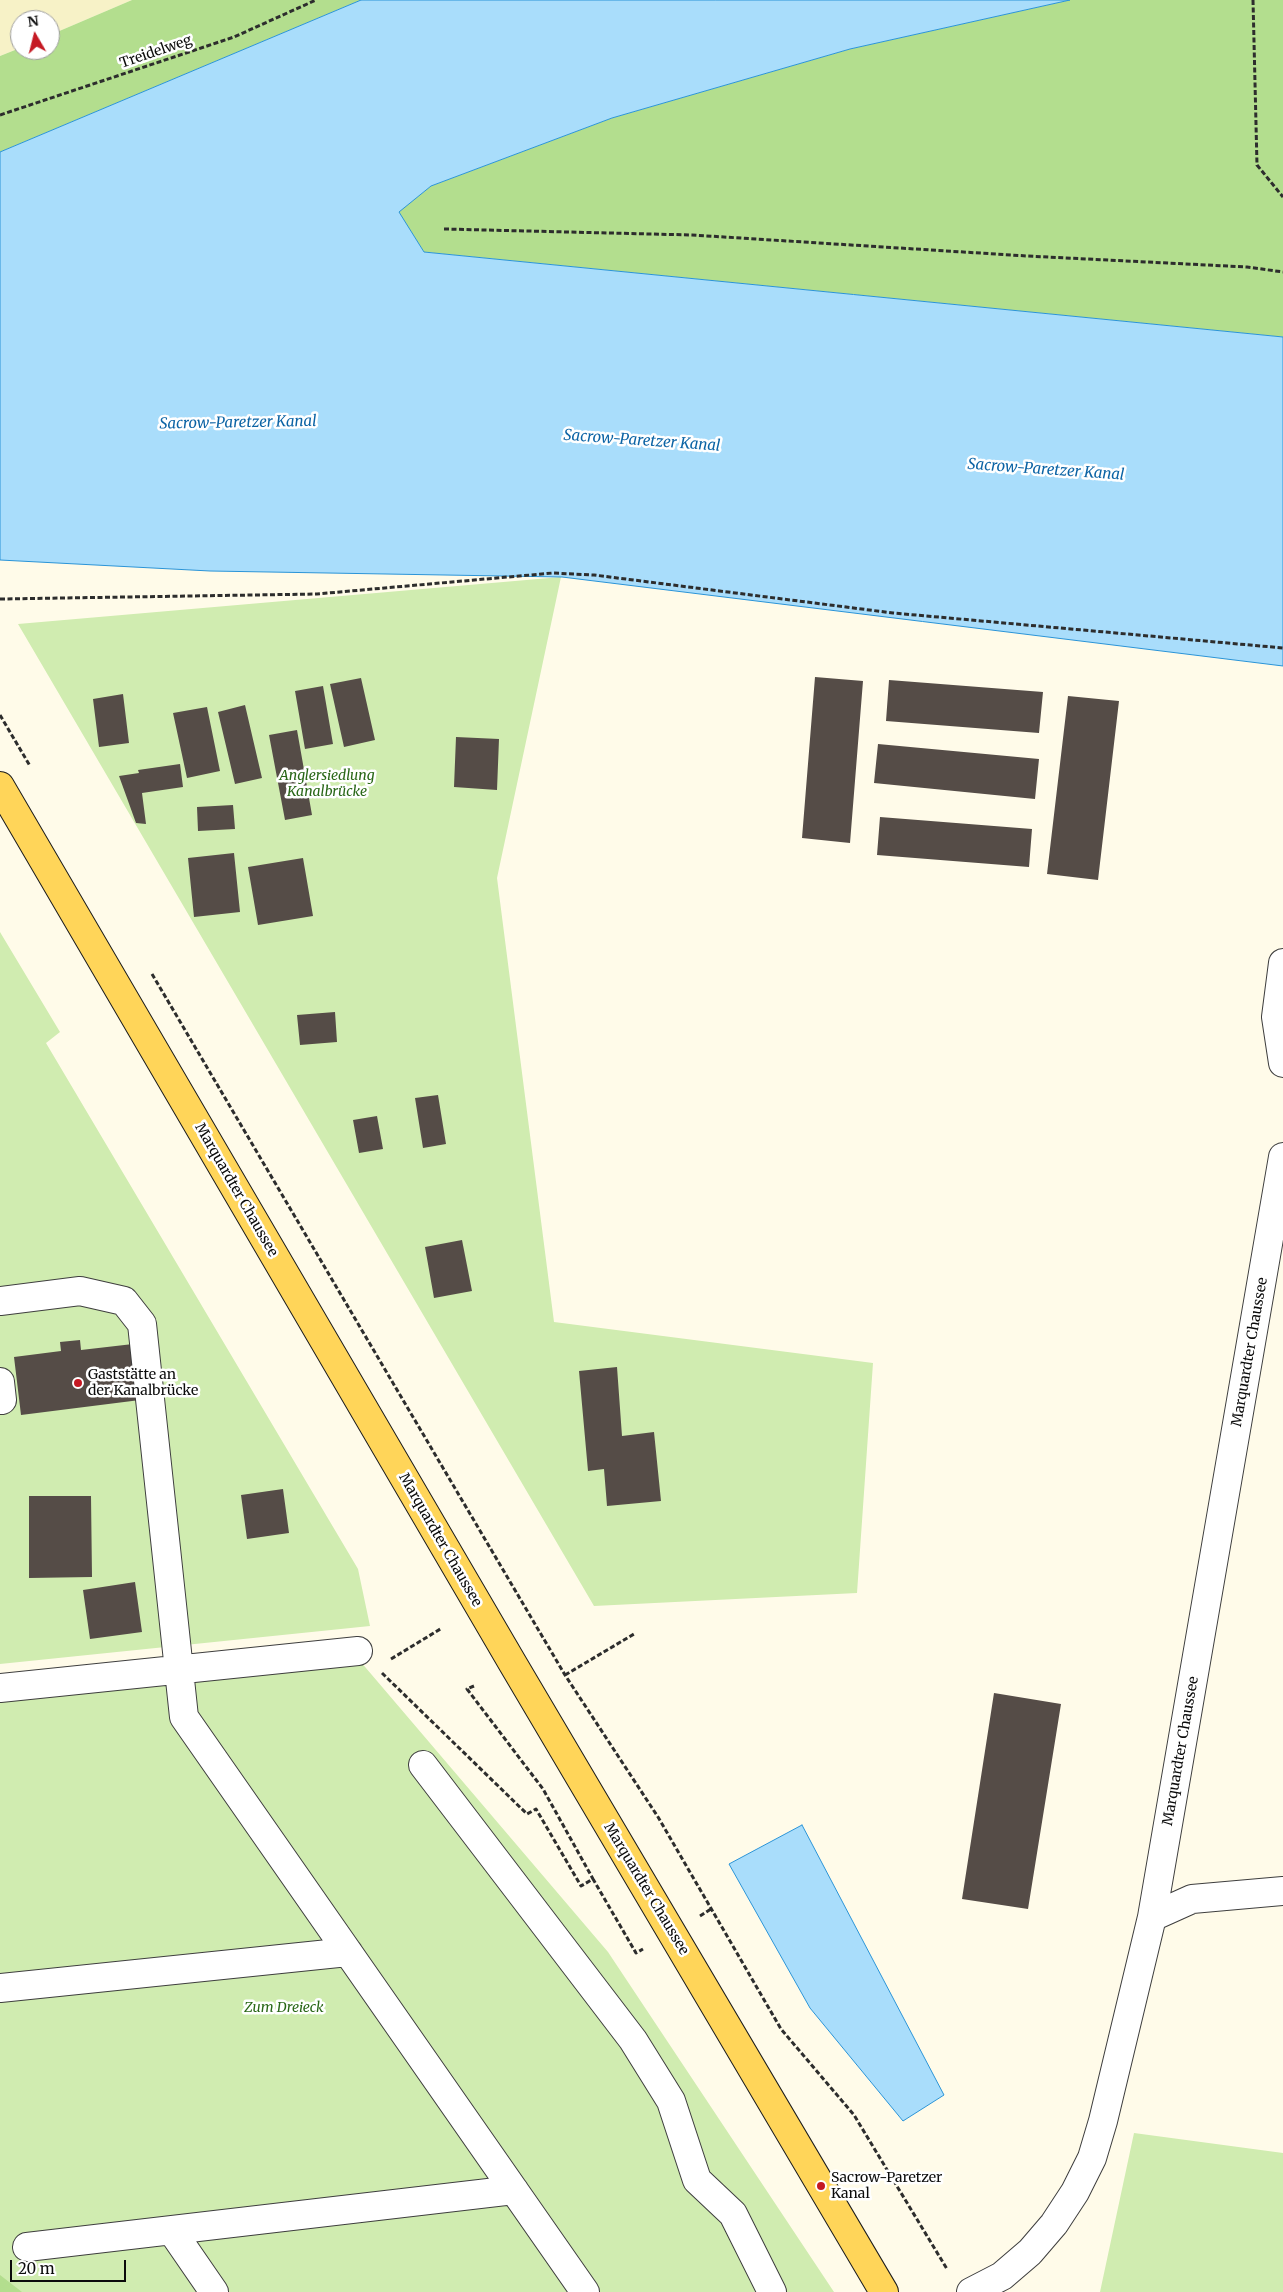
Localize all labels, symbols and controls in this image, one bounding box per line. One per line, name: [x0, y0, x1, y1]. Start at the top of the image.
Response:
north arrow: [10, 10, 60, 60]
text: N: [26, 11, 40, 31]
street label: Treidelweg: [118, 32, 194, 72]
water label: Sacrow-Paretzer Kanal: [159, 413, 317, 433]
water label: Sacrow-Paretzer Kanal: [563, 427, 721, 455]
water label: Sacrow-Paretzer Kanal: [967, 456, 1125, 484]
park label: Anglersiedlung Kanalbrücke: [280, 768, 374, 800]
street label: Marquardter Chaussee: [191, 1120, 281, 1260]
street label: Marquardter Chaussee: [1229, 1276, 1271, 1428]
place label: Gaststätte an der Kanalbrücke: [88, 1367, 198, 1400]
marker: Gaststätte an der Kanalbrücke: [72, 1377, 84, 1389]
street label: Marquardter Chaussee: [395, 1470, 485, 1610]
street label: Marquardter Chaussee: [1160, 1675, 1202, 1827]
street label: Marquardter Chaussee: [600, 1820, 692, 1958]
park label: Zum Dreieck: [244, 2000, 324, 2016]
place label: Sacrow-Paretzer Kanal: [831, 2170, 942, 2202]
marker: Sacrow-Paretzer Kanal: [815, 2180, 827, 2192]
scale bar: [12, 2250, 129, 2282]
text: 20 m: [18, 2259, 55, 2278]

